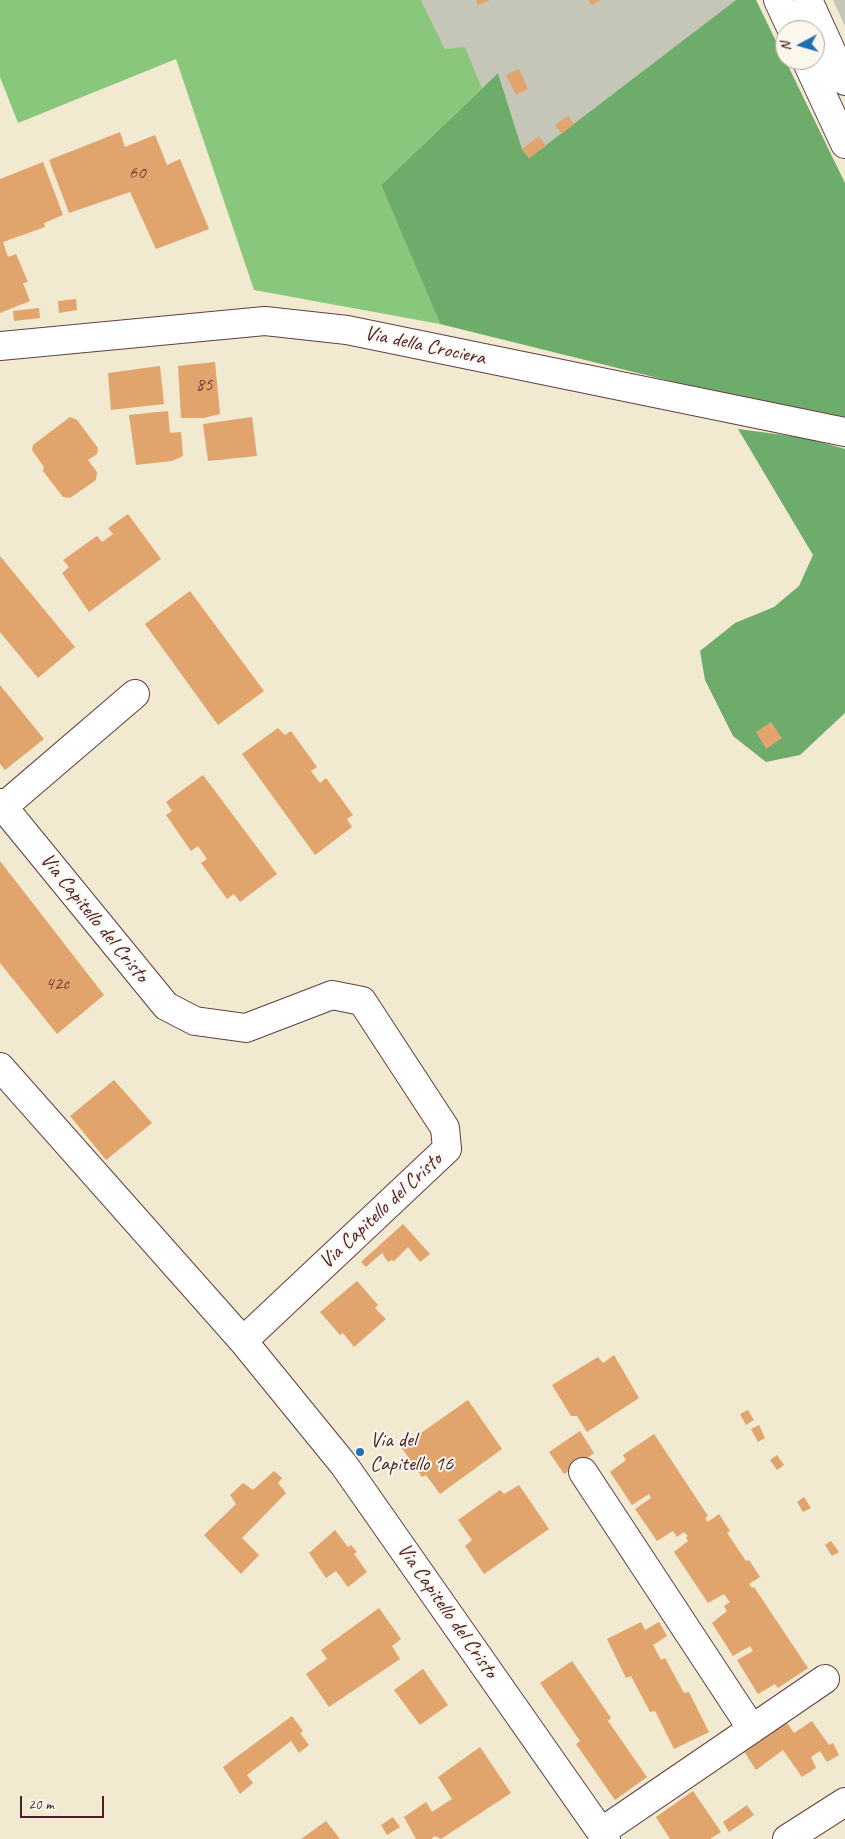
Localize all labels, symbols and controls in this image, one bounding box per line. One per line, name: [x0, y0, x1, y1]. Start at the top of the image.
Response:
north arrow: [775, 20, 825, 70]
text: N: [777, 41, 794, 52]
house number: 60: [128, 162, 146, 184]
street label: Via della Crociera: [362, 321, 488, 371]
house number: 85: [195, 374, 213, 396]
street label: Via Capitello del Cristo: [34, 848, 154, 988]
house number: 42c: [45, 973, 69, 995]
street label: Via Capitello del Cristo: [314, 1148, 448, 1274]
place label: Via del Capitello 16: [370, 1427, 453, 1477]
marker: Via del Capitello 16: [354, 1446, 366, 1458]
street label: Via Capitello del Cristo: [391, 1539, 503, 1683]
scale bar: [22, 1786, 106, 1818]
text: 20 m: [28, 1795, 54, 1814]

